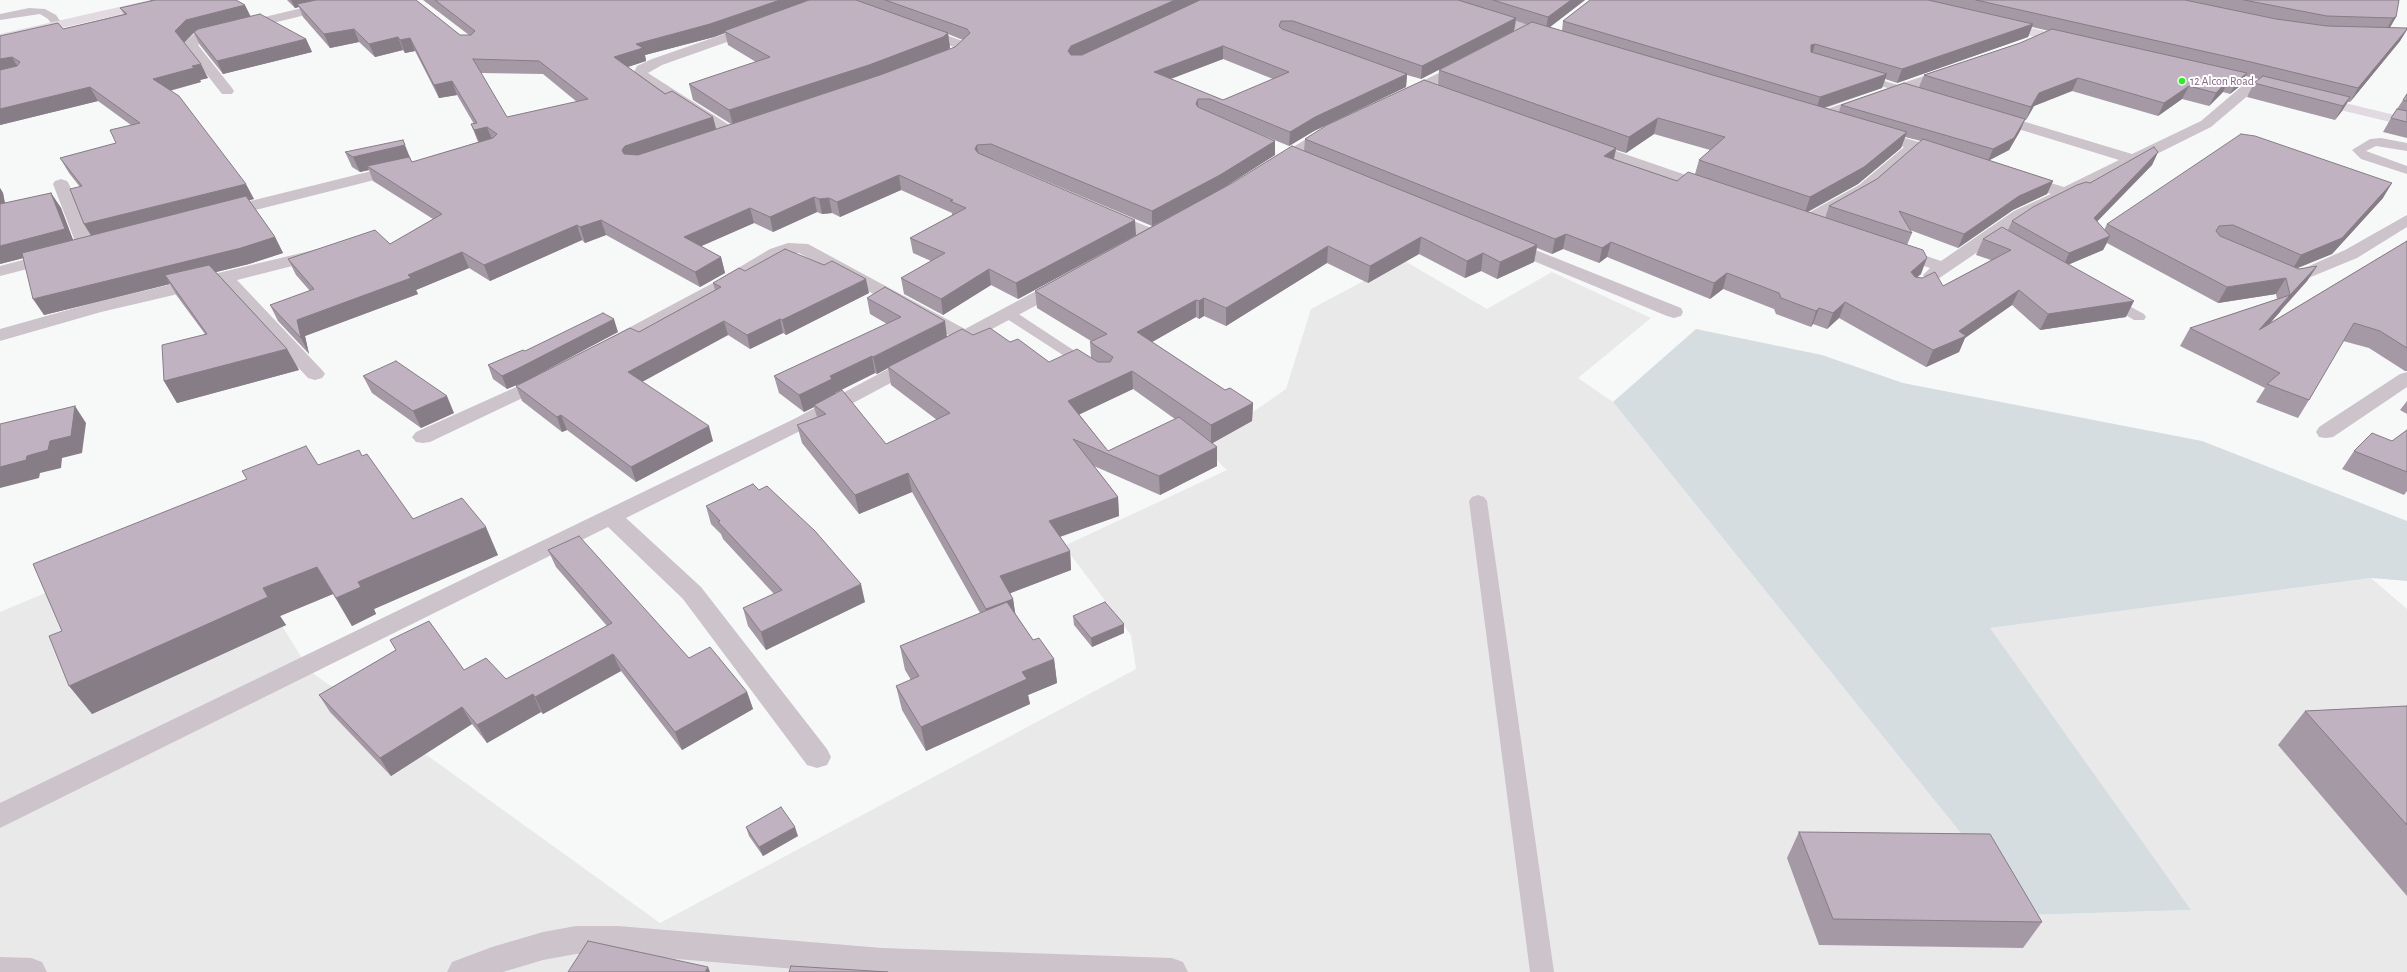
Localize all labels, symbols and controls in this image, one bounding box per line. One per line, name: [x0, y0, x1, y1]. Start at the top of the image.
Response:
place label: 12 Alcon Road: [2190, 74, 2254, 88]
marker: 12 Alcon Road: [2177, 76, 2187, 86]

